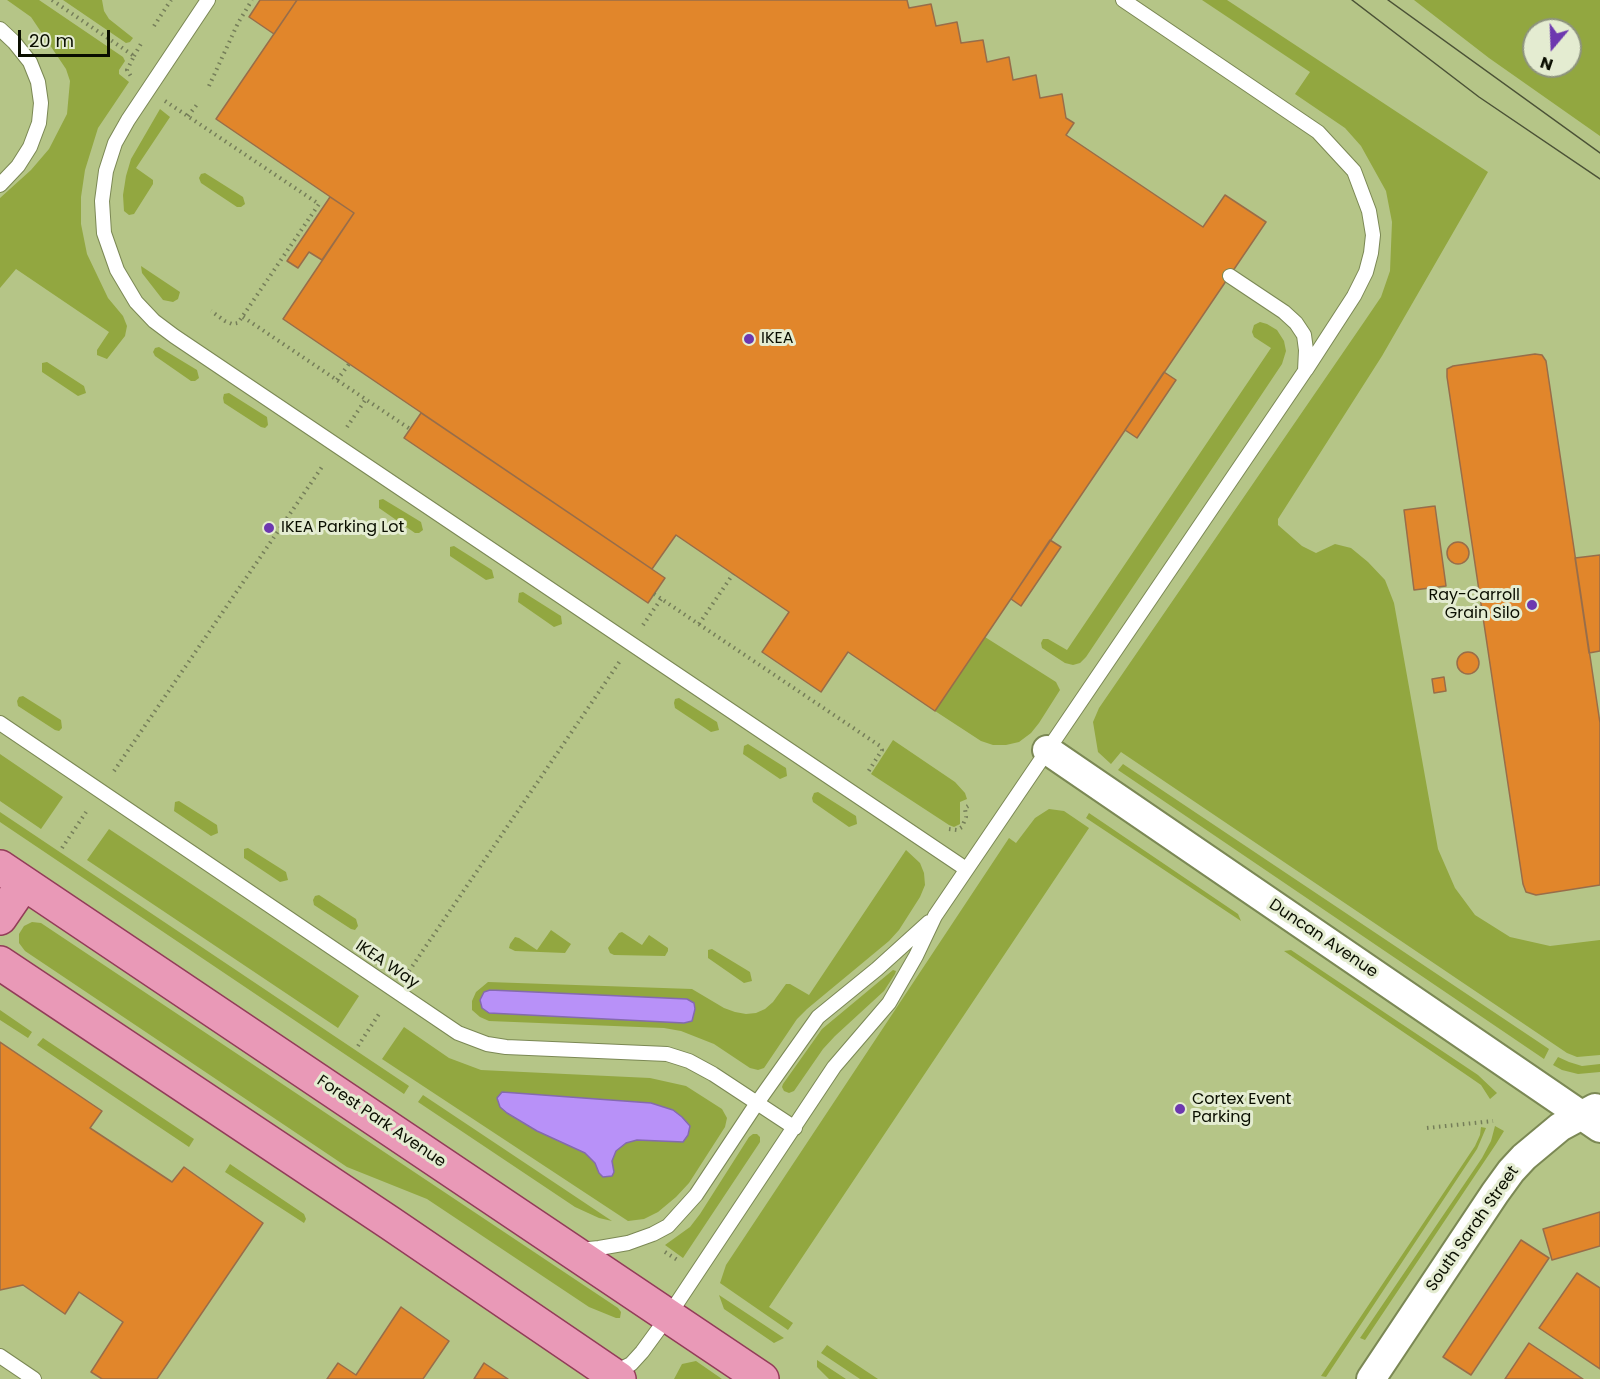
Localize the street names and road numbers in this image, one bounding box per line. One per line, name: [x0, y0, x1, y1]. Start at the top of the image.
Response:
street label: Duncan Avenue: [1265, 896, 1381, 982]
street label: IKEA Way: [352, 937, 422, 993]
street label: Forest Park Avenue: [313, 1072, 449, 1172]
street label: South Sarah Street: [1423, 1163, 1523, 1295]

